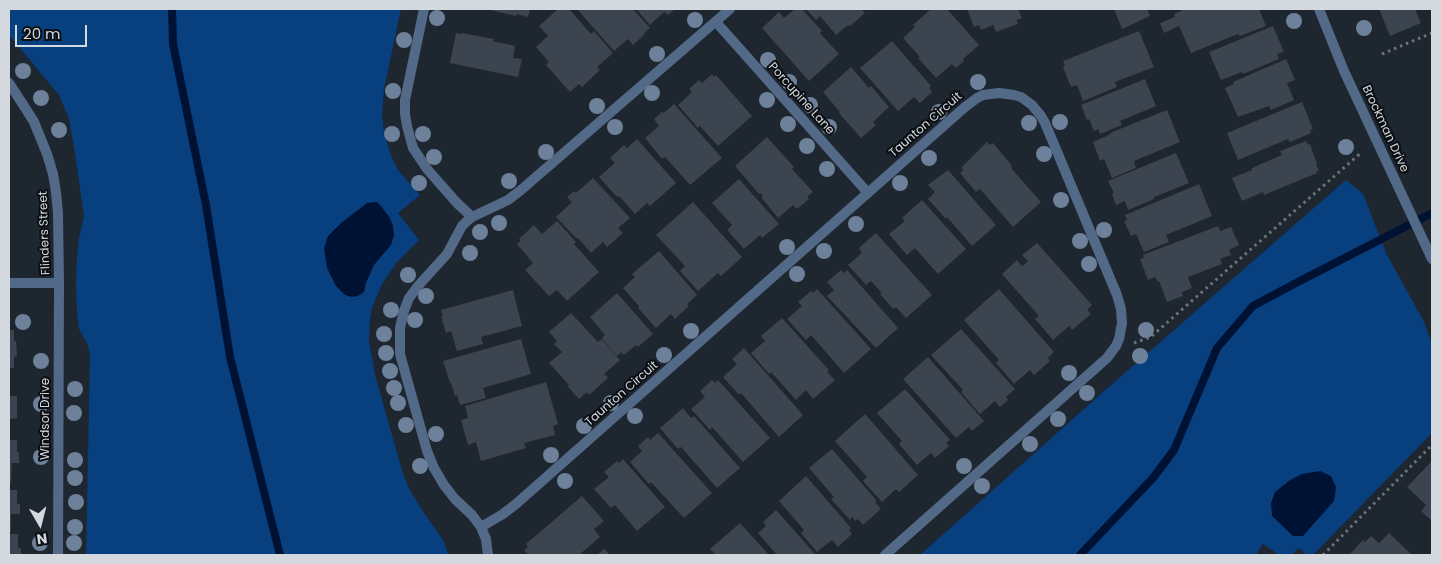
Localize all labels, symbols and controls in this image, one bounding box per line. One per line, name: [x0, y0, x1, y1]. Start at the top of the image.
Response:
scale bar: [18, 15, 90, 47]
text: 20 m: [23, 23, 61, 44]
street label: Porcupine Lane: [765, 60, 837, 138]
street label: Brockman Drive: [1359, 83, 1411, 175]
street label: Taunton Circuit: [887, 89, 965, 161]
street label: Flinders Street: [36, 191, 54, 275]
street label: Taunton Circuit: [583, 358, 661, 430]
street label: Windsor Drive: [39, 378, 53, 460]
north arrow: [15, 499, 65, 549]
text: N: [35, 528, 49, 549]

